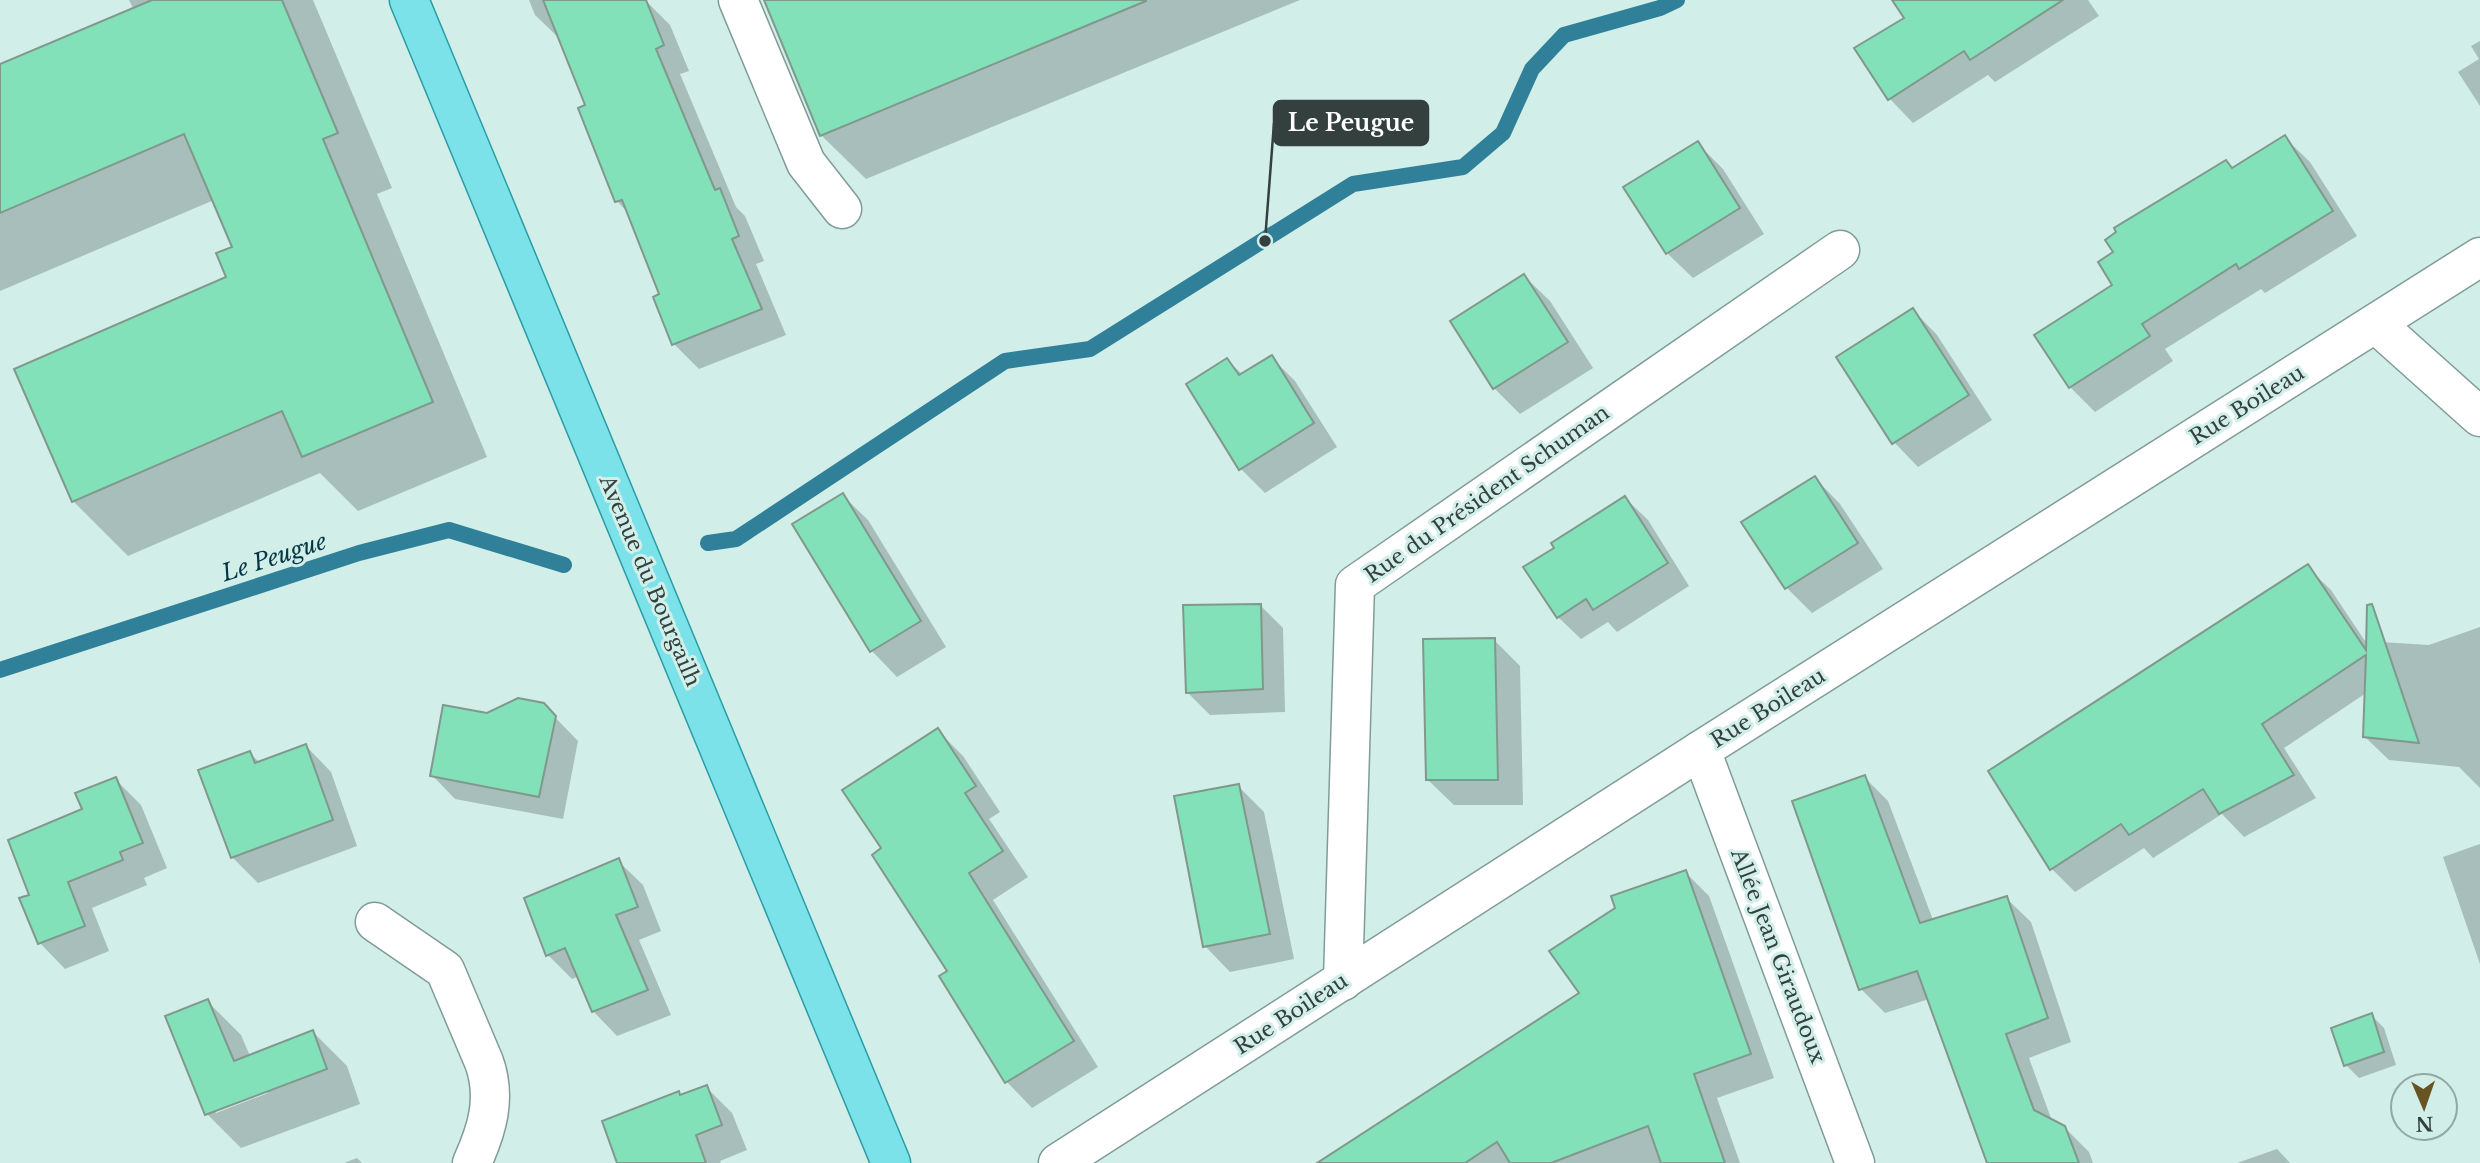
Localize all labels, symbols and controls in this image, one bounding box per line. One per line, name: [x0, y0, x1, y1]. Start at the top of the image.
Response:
callout: Le Peugue: [1274, 101, 1428, 145]
text: Le Peugue: [1288, 109, 1414, 137]
street label: Rue Boileau: [2185, 359, 2309, 451]
street label: Rue du Président Schuman: [1360, 399, 1614, 589]
street label: Avenue du Bourgailh: [593, 471, 706, 690]
water label: Le Peugue: [217, 527, 331, 587]
street label: Rue Boileau: [1706, 662, 1830, 754]
street label: Allée Jean Giraudoux: [1725, 844, 1831, 1067]
street label: Rue Boileau: [1229, 968, 1353, 1060]
north arrow: [2389, 1072, 2459, 1142]
text: N: [2415, 1112, 2434, 1135]

